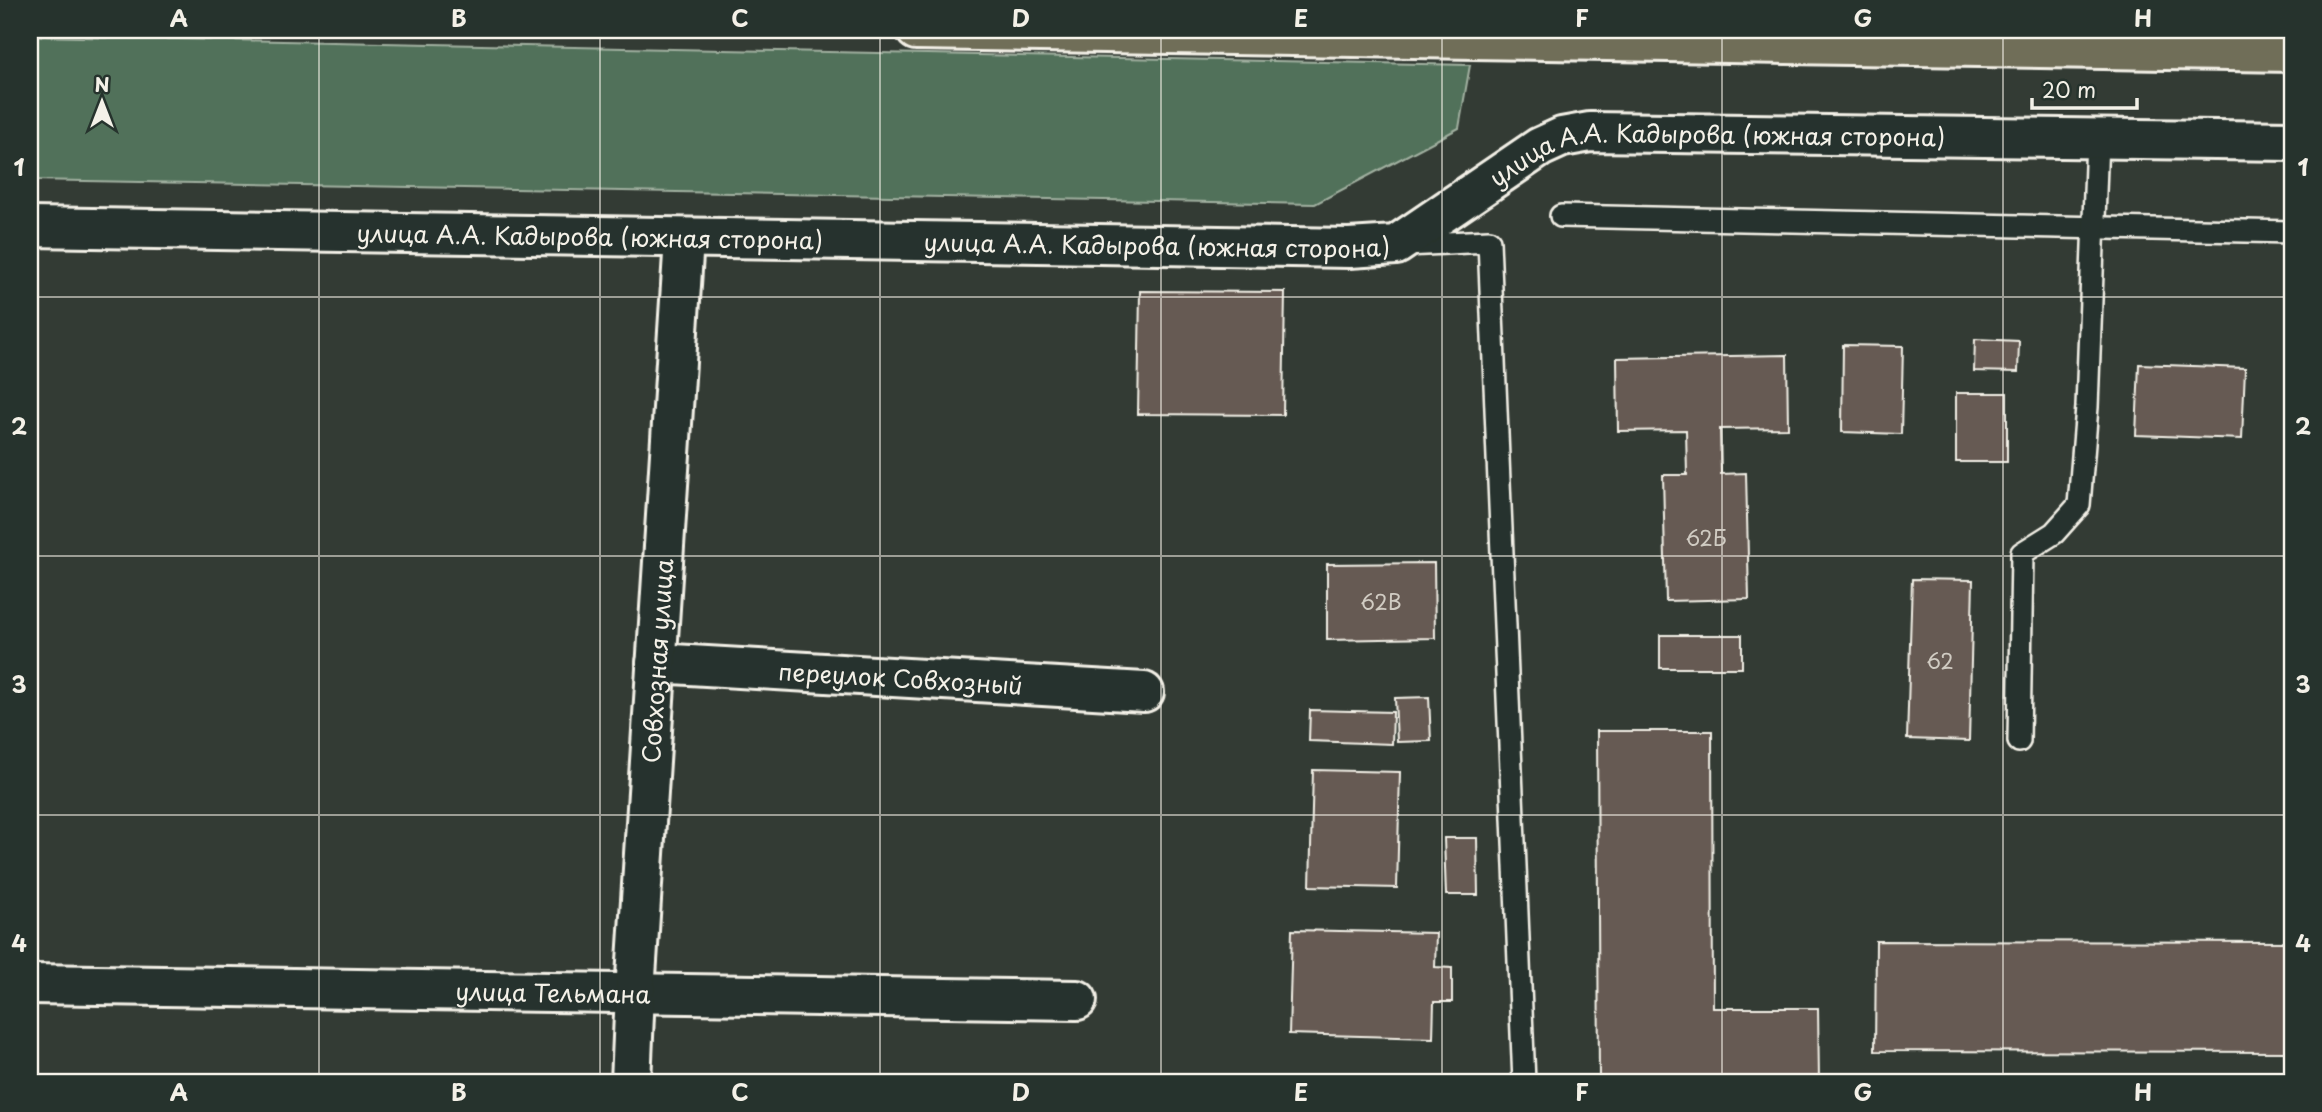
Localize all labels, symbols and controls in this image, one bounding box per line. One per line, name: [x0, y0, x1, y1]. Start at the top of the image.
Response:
text: A: [170, 0, 188, 35]
text: B: [451, 0, 467, 35]
text: C: [731, 0, 749, 35]
text: D: [1012, 0, 1030, 35]
text: E: [1294, 0, 1308, 35]
text: F: [1575, 0, 1589, 35]
text: G: [1854, 0, 1872, 35]
text: H: [2134, 0, 2152, 35]
north arrow: [66, 66, 136, 136]
scale bar: [2032, 66, 2136, 110]
text: N: [94, 70, 110, 98]
text: 20 m: [2042, 73, 2096, 105]
street label: улица А.А. Кадырова (южная сторона): [1481, 114, 1945, 195]
text: 1: [14, 149, 25, 184]
text: 1: [2298, 149, 2309, 184]
street label: улица А.А. Кадырова (южная сторона): [356, 214, 823, 258]
street label: улица А.А. Кадырова (южная сторона): [923, 223, 1391, 266]
text: 2: [11, 408, 27, 443]
text: 2: [2295, 408, 2311, 443]
house number: 62Б: [1685, 521, 1727, 553]
street label: Совхозная улица: [632, 557, 681, 764]
house number: 62В: [1360, 585, 1402, 617]
house number: 62: [1926, 644, 1954, 676]
street label: переулок Совхозный: [777, 652, 1024, 703]
text: 3: [11, 666, 27, 701]
text: 3: [2295, 666, 2311, 701]
text: 4: [11, 925, 27, 960]
text: 4: [2295, 925, 2311, 960]
street label: улица Тельмана: [455, 973, 651, 1011]
text: A: [170, 1074, 188, 1109]
text: B: [451, 1074, 467, 1109]
text: C: [731, 1074, 749, 1109]
text: D: [1012, 1074, 1030, 1109]
text: E: [1294, 1074, 1308, 1109]
text: F: [1575, 1074, 1589, 1109]
text: G: [1854, 1074, 1872, 1109]
text: H: [2134, 1074, 2152, 1109]

